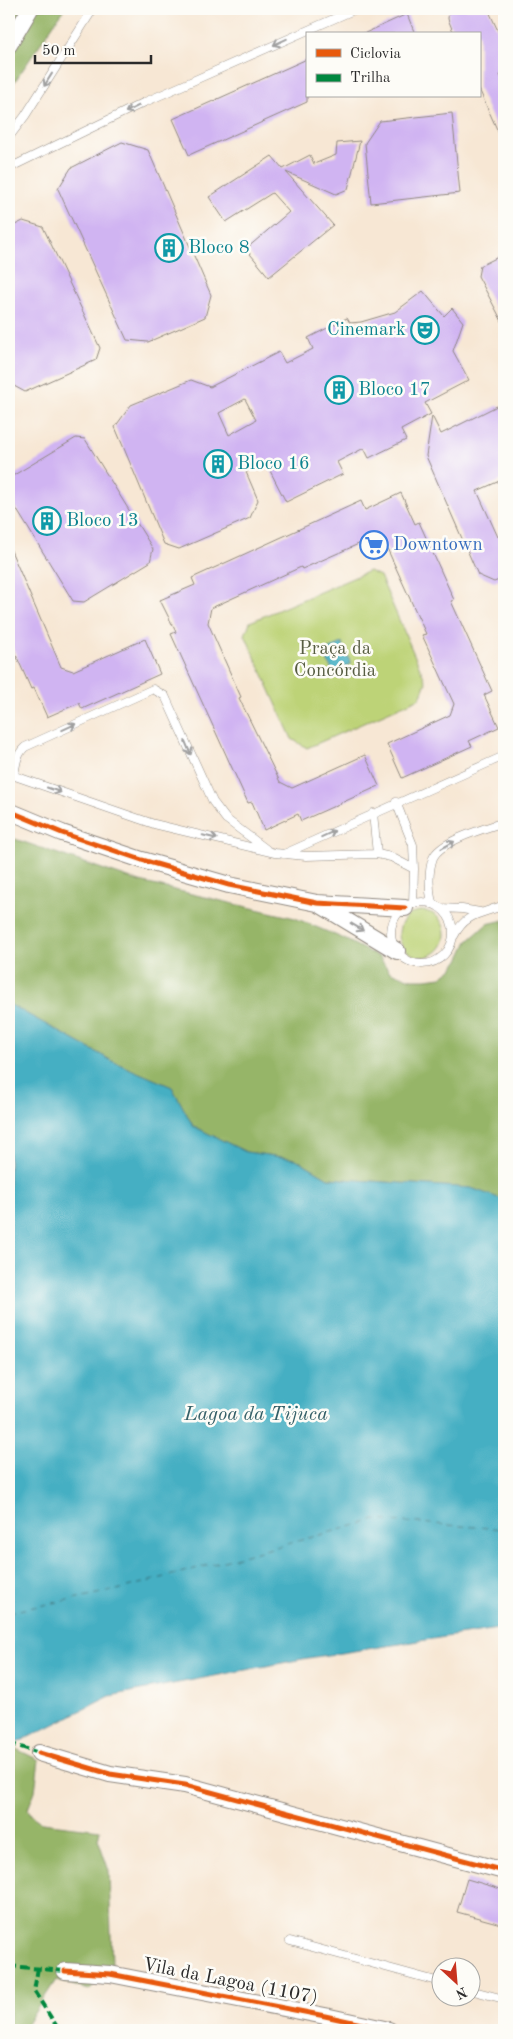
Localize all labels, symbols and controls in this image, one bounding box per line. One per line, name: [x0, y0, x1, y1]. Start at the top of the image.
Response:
scale bar: [35, 32, 151, 64]
legend: [306, 32, 480, 98]
one-way arrow: [273, 38, 288, 48]
text: 50 m: [42, 44, 76, 59]
text: Ciclovia: [350, 47, 402, 62]
text: Trilha: [350, 71, 391, 86]
one-way arrow: [43, 72, 53, 86]
one-way arrow: [124, 104, 139, 114]
building icon: Bloco 8: [154, 233, 184, 263]
place label: Bloco 8: [188, 239, 250, 258]
theatre icon: Cinemark: [410, 315, 440, 345]
place label: Cinemark: [327, 321, 406, 340]
building icon: Bloco 17: [324, 375, 354, 405]
place label: Bloco 17: [358, 381, 431, 400]
building icon: Bloco 16: [203, 449, 233, 479]
place label: Bloco 16: [237, 455, 310, 474]
building icon: Bloco 13: [32, 506, 62, 536]
place label: Bloco 13: [66, 512, 139, 531]
supermarket icon: Downtown: [359, 530, 389, 560]
place label: Downtown: [393, 536, 483, 555]
park label: Praça da Concórdia: [294, 640, 377, 681]
one-way arrow: [61, 722, 76, 731]
one-way arrow: [184, 740, 194, 755]
one-way arrow: [46, 786, 62, 796]
one-way arrow: [320, 828, 335, 838]
one-way arrow: [201, 833, 217, 842]
one-way arrow: [440, 840, 455, 850]
one-way arrow: [349, 923, 363, 933]
water label: Lagoa da Tijuca: [183, 1405, 328, 1425]
street label: Vila da Lagoa (1107): [141, 1955, 319, 2008]
north arrow: [430, 1956, 480, 2006]
text: N: [453, 1984, 469, 2002]

